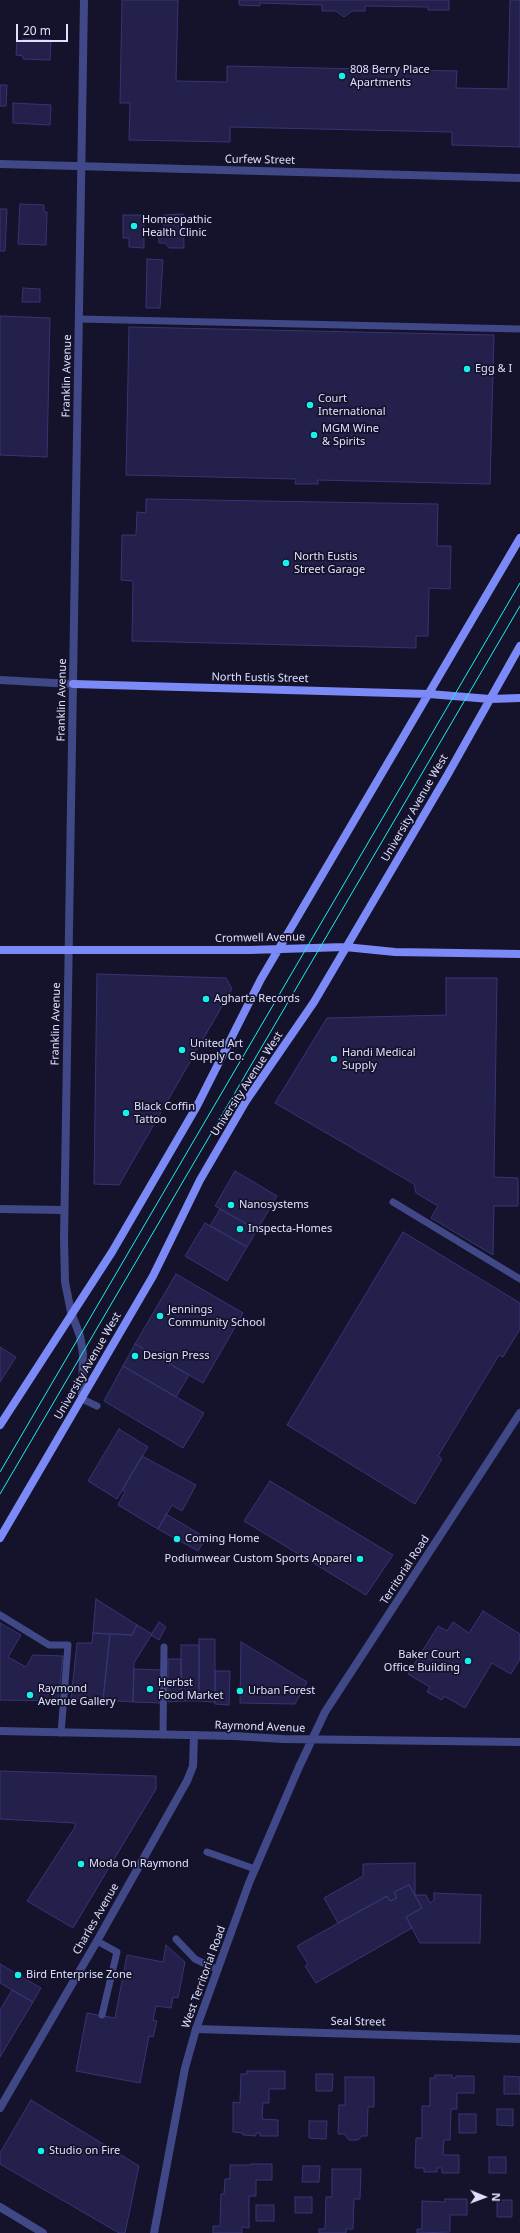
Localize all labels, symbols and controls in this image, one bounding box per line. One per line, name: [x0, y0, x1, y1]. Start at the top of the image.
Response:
scale bar: [18, 16, 70, 42]
text: 20 m: [23, 22, 51, 39]
place label: 808 Berry Place Apartments: [350, 63, 430, 89]
marker: 808 Berry Place Apartments: [337, 71, 347, 81]
street label: Curfew Street: [225, 153, 295, 167]
place label: Homeopathic Health Clinic: [142, 213, 212, 239]
marker: Homeopathic Health Clinic: [129, 221, 139, 231]
street label: Franklin Avenue: [60, 334, 74, 418]
place label: Egg & I: [475, 362, 512, 376]
marker: Egg & I: [462, 364, 472, 374]
place label: Court International: [318, 392, 385, 418]
marker: Court International: [305, 400, 315, 410]
place label: MGM Wine & Spirits: [322, 422, 379, 448]
marker: MGM Wine & Spirits: [309, 430, 319, 440]
place label: North Eustis Street Garage: [294, 550, 365, 576]
marker: North Eustis Street Garage: [281, 558, 291, 568]
street label: Franklin Avenue: [55, 658, 69, 742]
street label: North Eustis Street: [211, 671, 309, 685]
street label: University Avenue West: [379, 752, 451, 864]
street label: Cromwell Avenue: [215, 931, 305, 945]
street label: Franklin Avenue: [49, 982, 63, 1066]
place label: Agharta Records: [214, 992, 300, 1006]
marker: Agharta Records: [201, 994, 211, 1004]
street label: University Avenue West: [208, 1029, 286, 1139]
place label: United Art Supply Co.: [190, 1037, 244, 1063]
marker: United Art Supply Co.: [177, 1045, 187, 1055]
place label: Handi Medical Supply: [342, 1046, 416, 1072]
marker: Handi Medical Supply: [329, 1054, 339, 1064]
place label: Black Coffin Tattoo: [134, 1100, 195, 1126]
marker: Black Coffin Tattoo: [121, 1108, 131, 1118]
place label: Nanosystems: [239, 1198, 309, 1212]
marker: Nanosystems: [226, 1200, 236, 1210]
place label: Inspecta-Homes: [248, 1222, 332, 1236]
marker: Inspecta-Homes: [235, 1224, 245, 1234]
place label: Jennings Community School: [168, 1303, 265, 1329]
street label: University Avenue West: [52, 1310, 124, 1422]
marker: Jennings Community School: [155, 1311, 165, 1321]
place label: Design Press: [143, 1349, 209, 1363]
marker: Design Press: [130, 1351, 140, 1361]
place label: Coming Home: [185, 1532, 259, 1546]
street label: Territorial Road: [378, 1533, 432, 1607]
marker: Coming Home: [172, 1534, 182, 1544]
place label: Podiumwear Custom Sports Apparel: [165, 1552, 352, 1566]
marker: Podiumwear Custom Sports Apparel: [355, 1554, 365, 1564]
place label: Baker Court Office Building: [384, 1648, 460, 1674]
marker: Baker Court Office Building: [463, 1656, 473, 1666]
place label: Herbst Food Market: [158, 1676, 223, 1702]
place label: Raymond Avenue Gallery: [38, 1682, 116, 1708]
marker: Herbst Food Market: [145, 1684, 155, 1694]
place label: Urban Forest: [248, 1684, 315, 1698]
marker: Urban Forest: [235, 1686, 245, 1696]
marker: Raymond Avenue Gallery: [25, 1690, 35, 1700]
street label: Raymond Avenue: [214, 1719, 306, 1735]
place label: Moda On Raymond: [89, 1857, 189, 1871]
marker: Moda On Raymond: [76, 1859, 86, 1869]
street label: Charles Avenue: [70, 1881, 122, 1957]
street label: West Territorial Road: [179, 1924, 229, 2030]
place label: Bird Enterprise Zone: [26, 1968, 132, 1982]
marker: Bird Enterprise Zone: [13, 1970, 23, 1980]
street label: Seal Street: [330, 2015, 386, 2029]
place label: Studio on Fire: [49, 2144, 120, 2158]
marker: Studio on Fire: [36, 2146, 46, 2156]
north arrow: [464, 2177, 504, 2217]
text: N: [489, 2193, 504, 2202]

